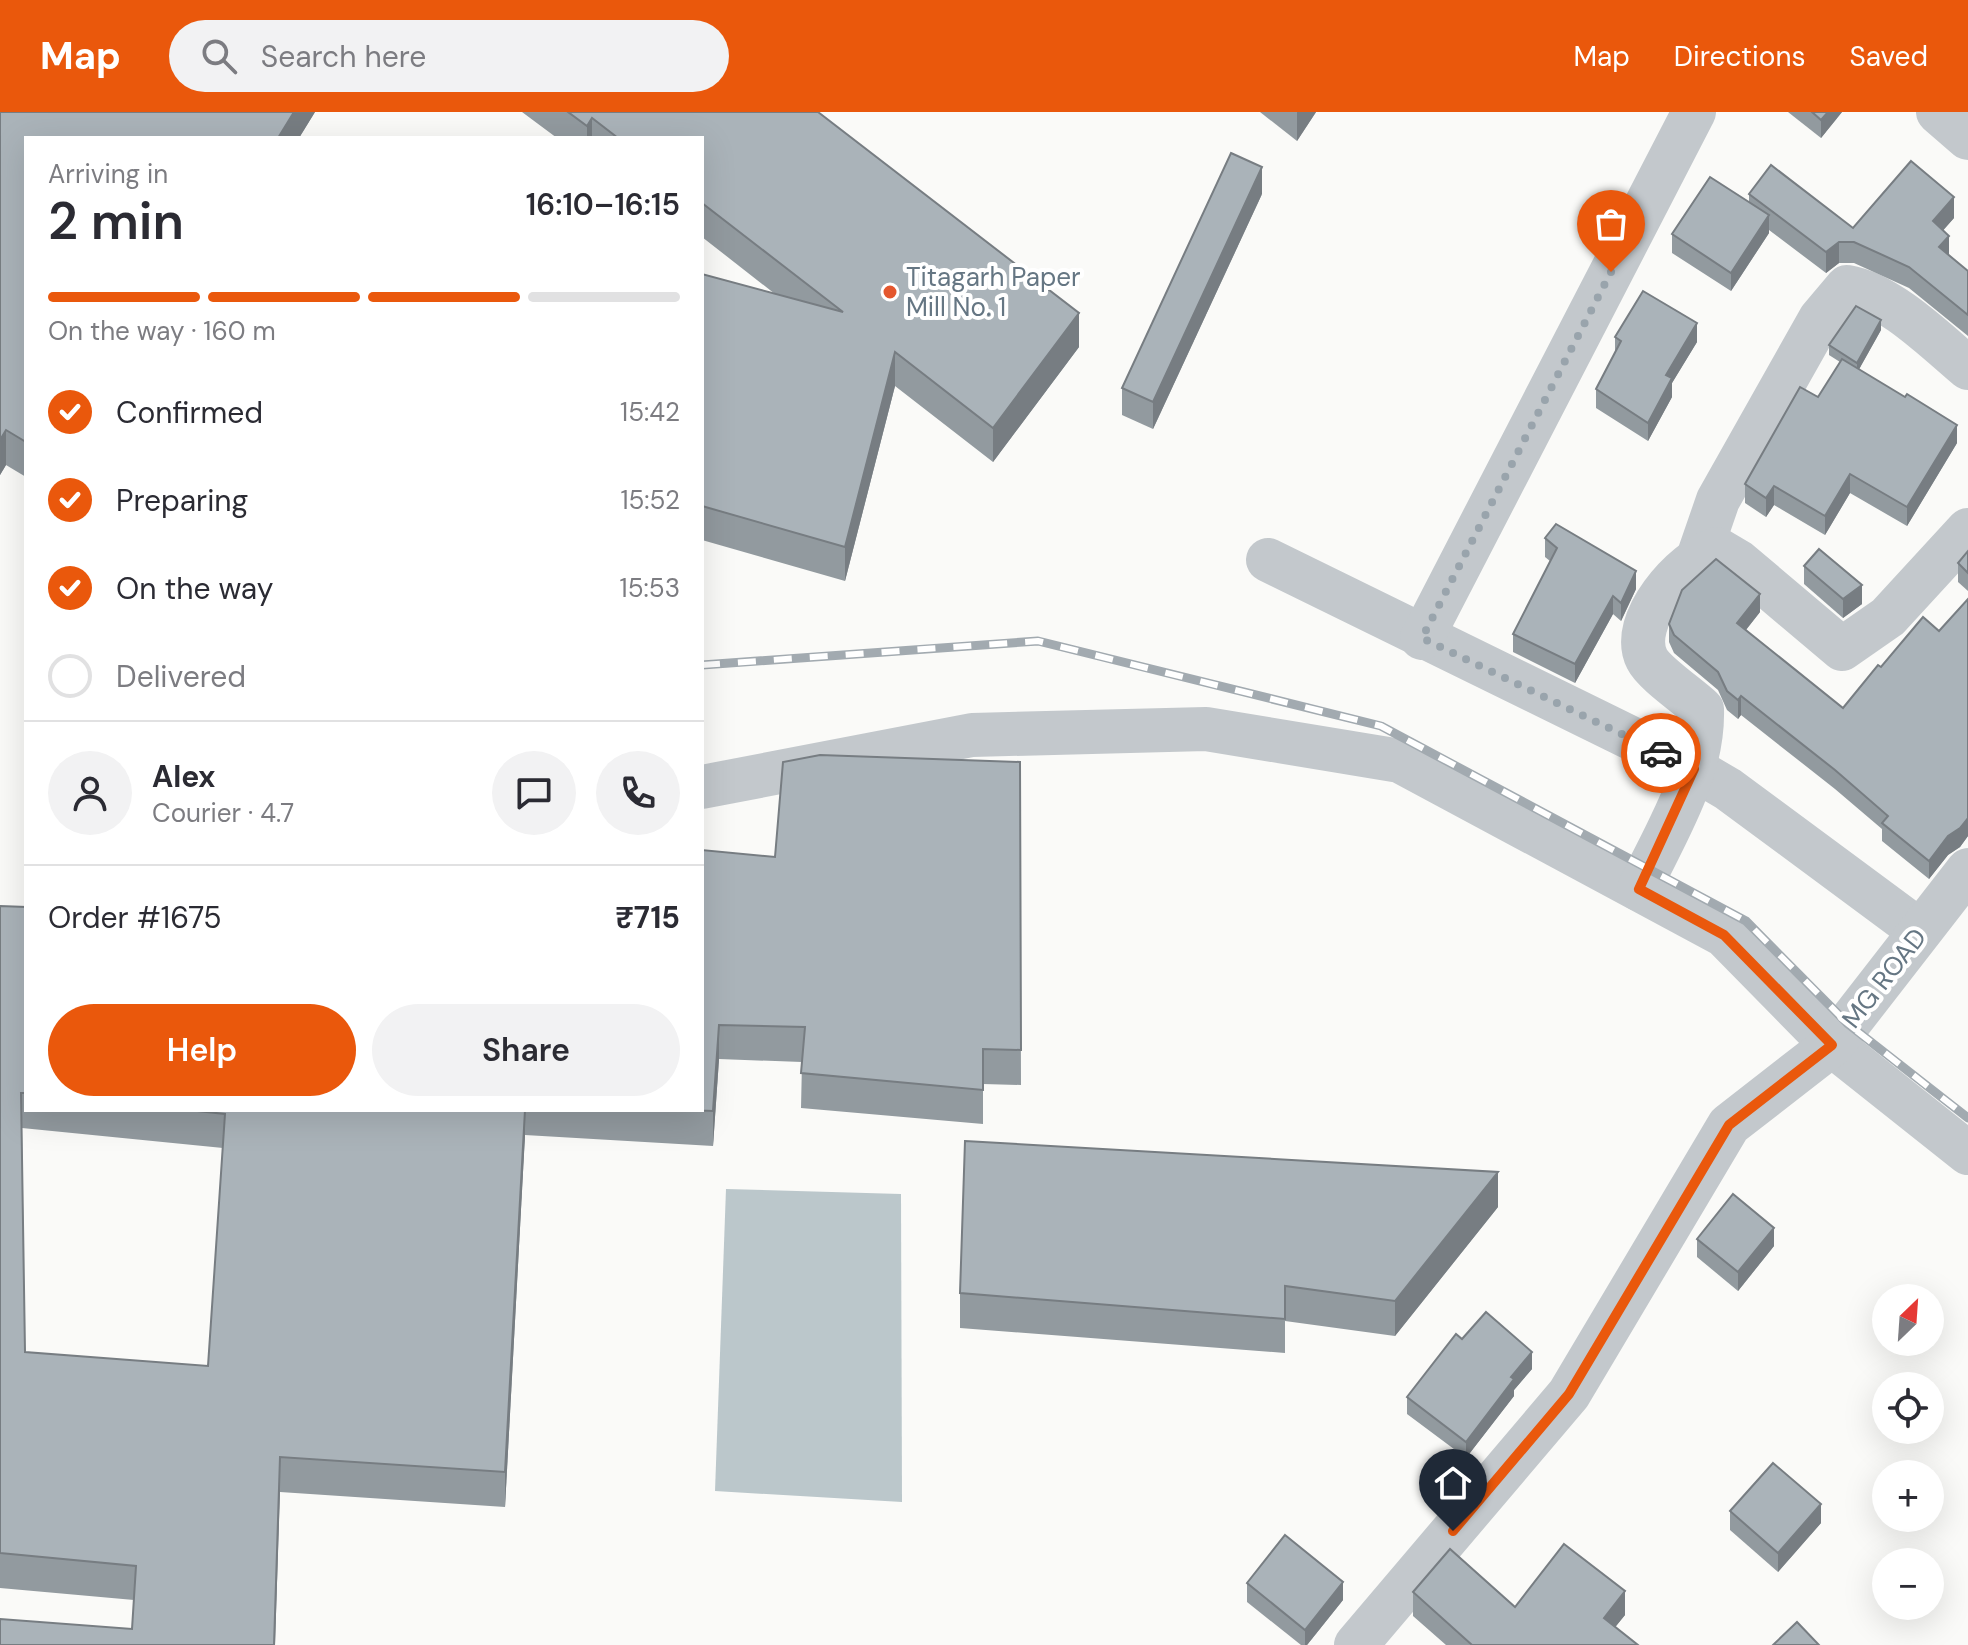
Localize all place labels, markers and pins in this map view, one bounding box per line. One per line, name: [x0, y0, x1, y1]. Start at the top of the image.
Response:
pin: [1577, 190, 1645, 272]
place label: Titagarh Paper Mill No. 1: [906, 260, 1081, 324]
marker: Titagarh Paper Mill No. 1: [881, 283, 899, 301]
pin: [1419, 1449, 1487, 1531]

